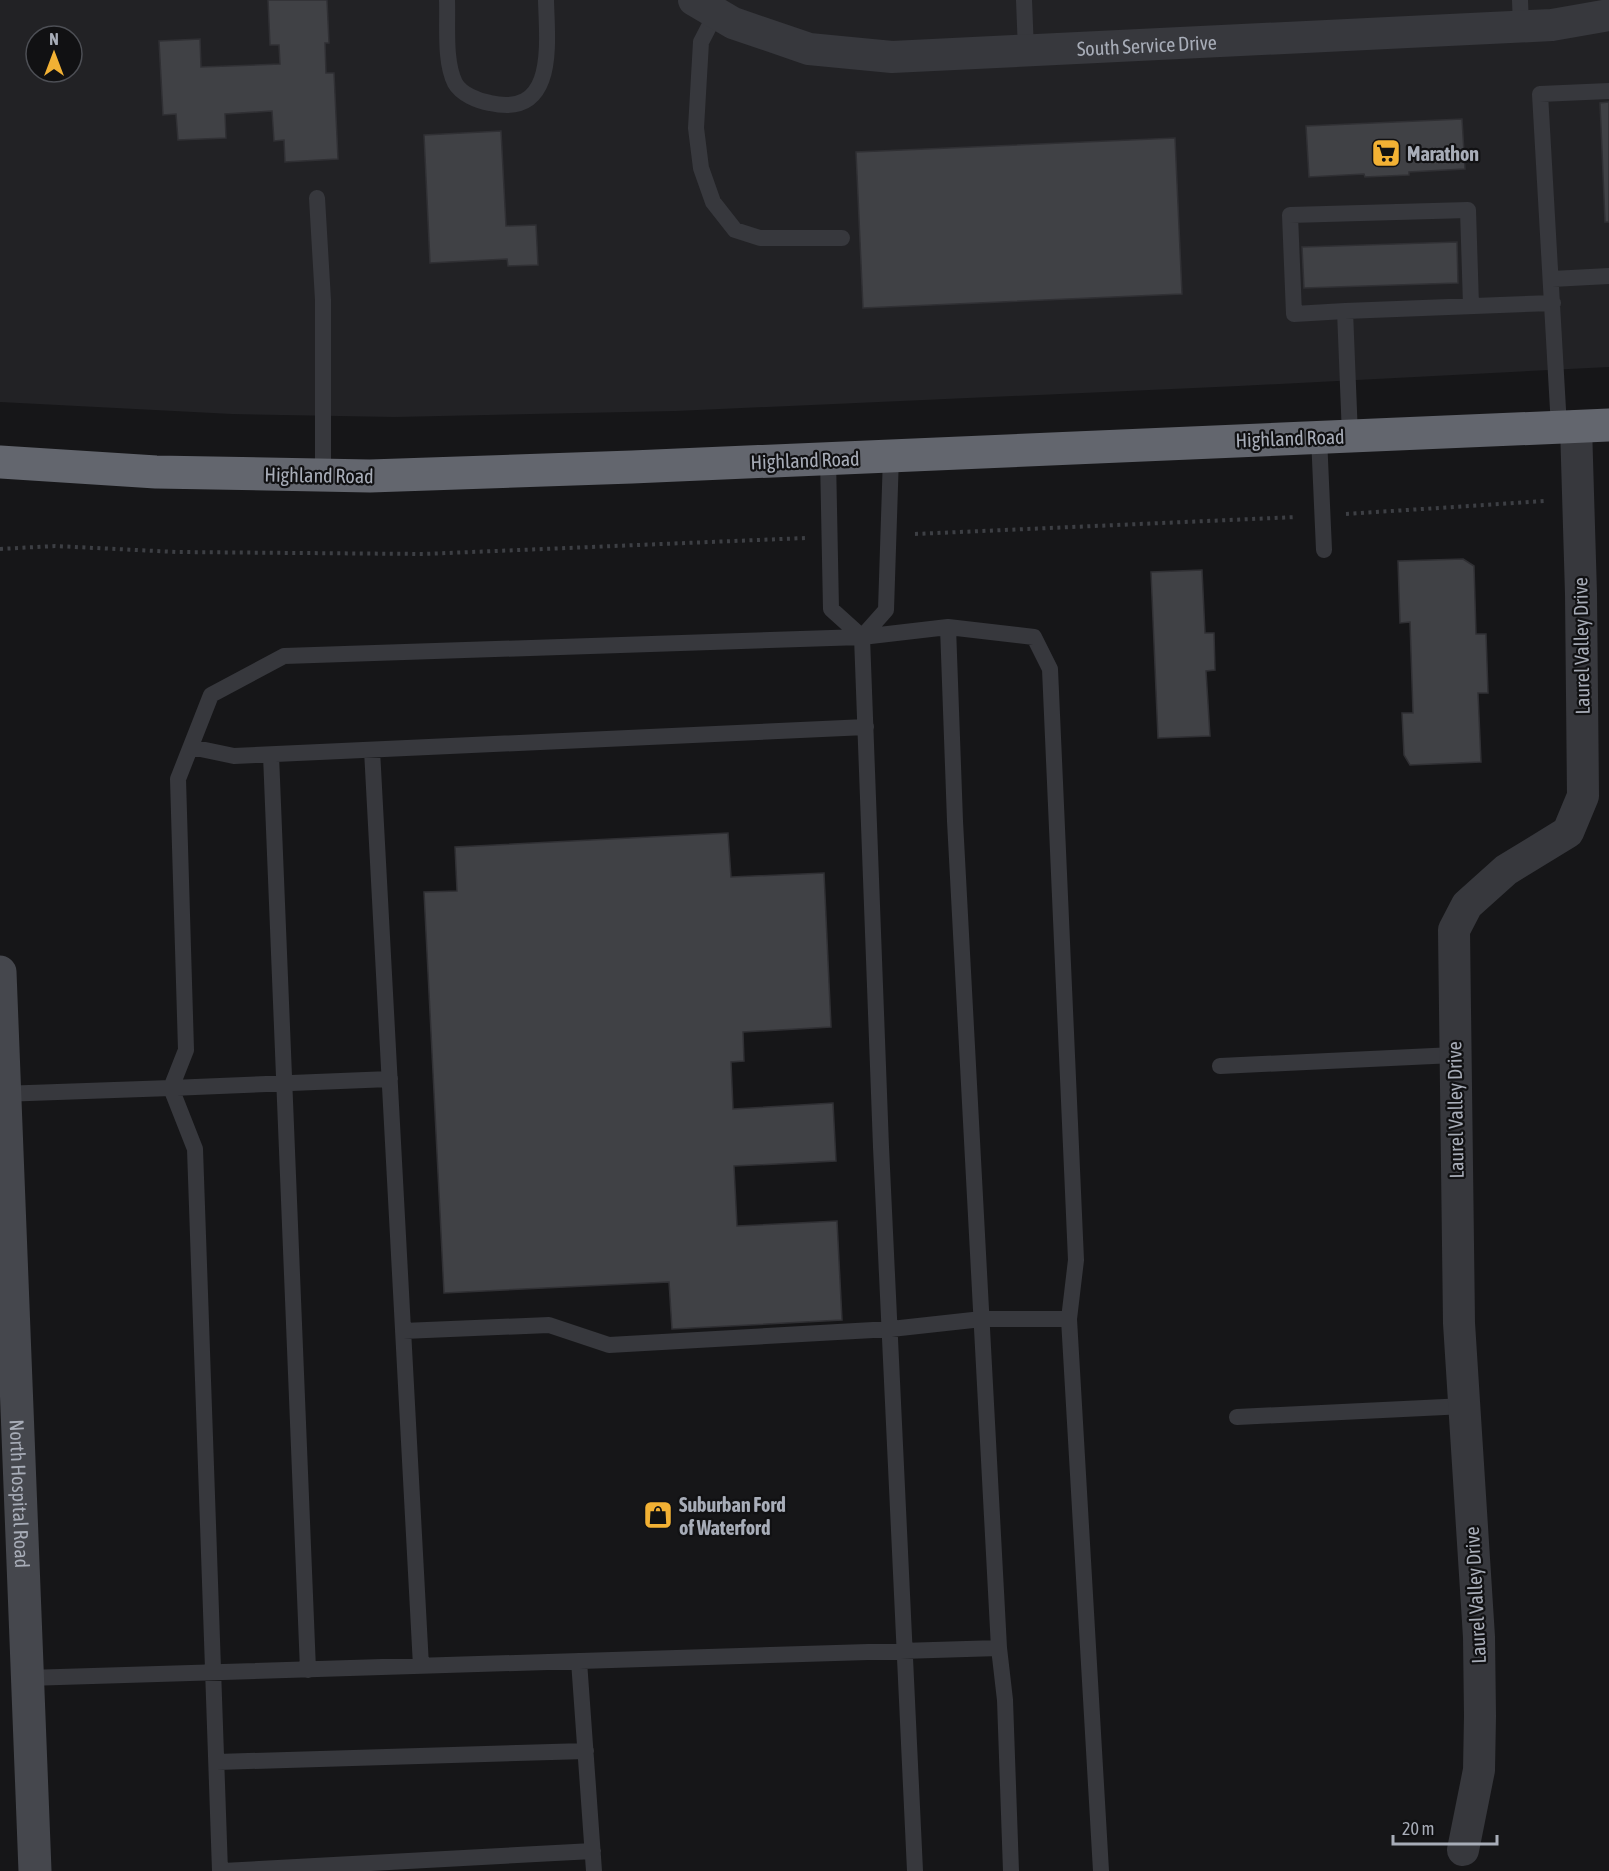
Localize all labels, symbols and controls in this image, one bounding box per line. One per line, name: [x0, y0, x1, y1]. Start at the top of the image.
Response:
north arrow: [24, 24, 84, 84]
text: N: [49, 30, 59, 48]
street label: South Service Drive: [1076, 30, 1217, 60]
supermarket icon: Marathon: [1370, 137, 1402, 169]
place label: Marathon: [1407, 142, 1479, 165]
street label: Highland Road: [1235, 425, 1345, 451]
street label: Highland Road: [750, 447, 860, 473]
street label: Highland Road: [264, 463, 374, 487]
street label: Laurel Valley Drive: [1568, 577, 1594, 715]
street label: Laurel Valley Drive: [1442, 1041, 1468, 1179]
street label: North Hospital Road: [6, 1419, 35, 1568]
place label: Suburban Ford of Waterford: [679, 1493, 786, 1539]
shop icon: Suburban Ford of Waterford: [642, 1499, 674, 1531]
street label: Laurel Valley Drive: [1460, 1526, 1490, 1664]
scale bar: [1393, 1808, 1496, 1846]
text: 20 m: [1402, 1818, 1434, 1839]

